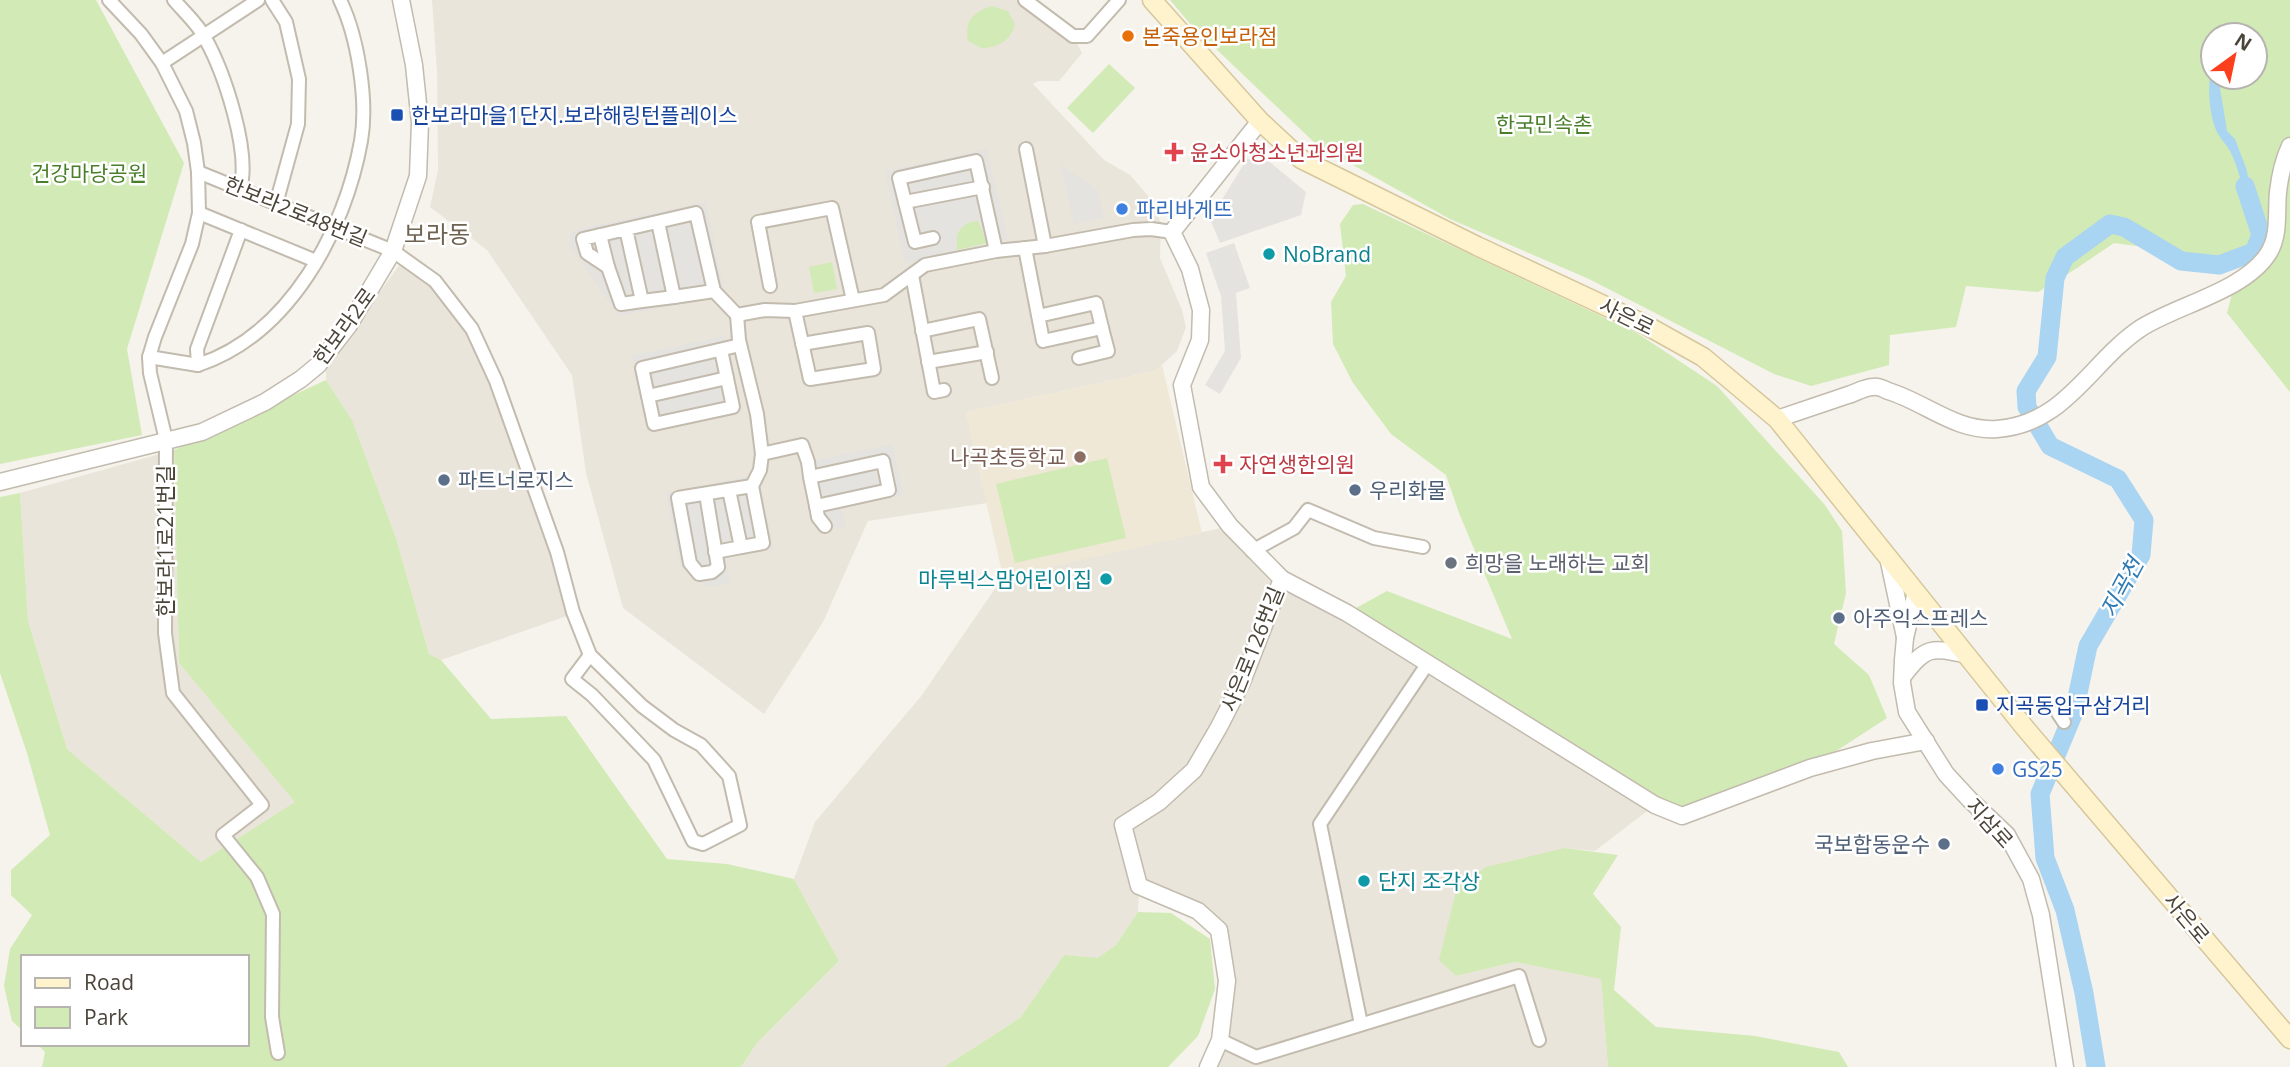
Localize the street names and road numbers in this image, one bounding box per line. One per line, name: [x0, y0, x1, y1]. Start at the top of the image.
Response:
street label: 한보라2로48번길: [220, 170, 372, 252]
street label: 한보라2로: [306, 282, 382, 370]
street label: 사은로: [1595, 291, 1659, 341]
street label: 한보라1로21번길: [151, 465, 179, 617]
street label: 사은로126번길: [1214, 582, 1290, 716]
street label: 지삼로: [1960, 792, 2020, 854]
street label: 사은로: [2158, 887, 2216, 949]

